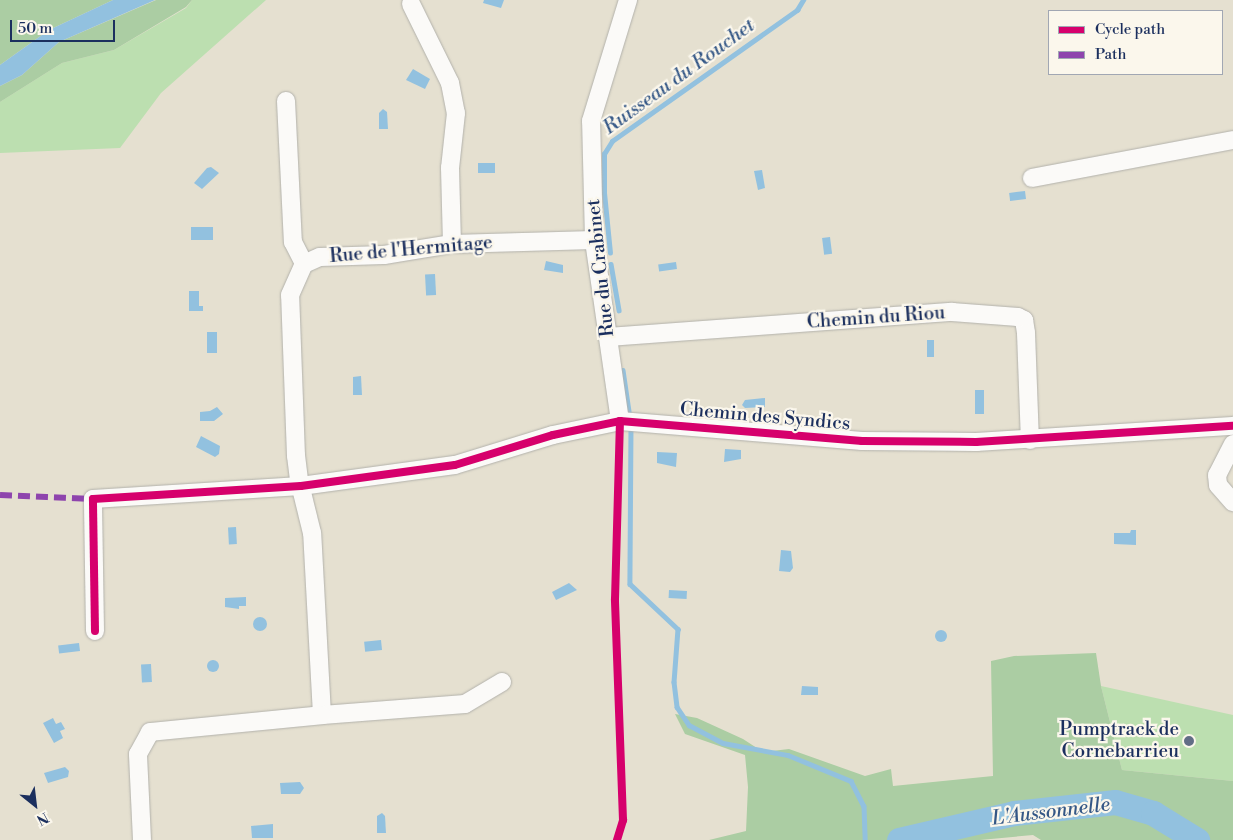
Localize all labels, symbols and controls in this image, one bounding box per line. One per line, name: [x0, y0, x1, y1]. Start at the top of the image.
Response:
scale bar: [12, 10, 118, 42]
legend: [1048, 10, 1223, 75]
water label: Ruisseau du Rouchet: [598, 14, 760, 140]
text: 50 m: [18, 19, 52, 38]
text: Cycle path: [1095, 20, 1165, 39]
text: Path: [1095, 45, 1127, 64]
street label: Rue du Crabinet: [582, 198, 620, 338]
street label: Rue de l'Hermitage: [329, 232, 493, 268]
street label: Chemin du Riou: [806, 302, 946, 334]
street label: Chemin des Syndics: [679, 398, 851, 436]
place label: Pumptrack de Cornebarrieu: [1059, 719, 1179, 763]
marker: Pumptrack de Cornebarrieu: [1183, 735, 1195, 747]
north arrow: [10, 780, 60, 830]
water label: L'Aussonnelle: [991, 793, 1111, 831]
text: N: [33, 808, 51, 829]

